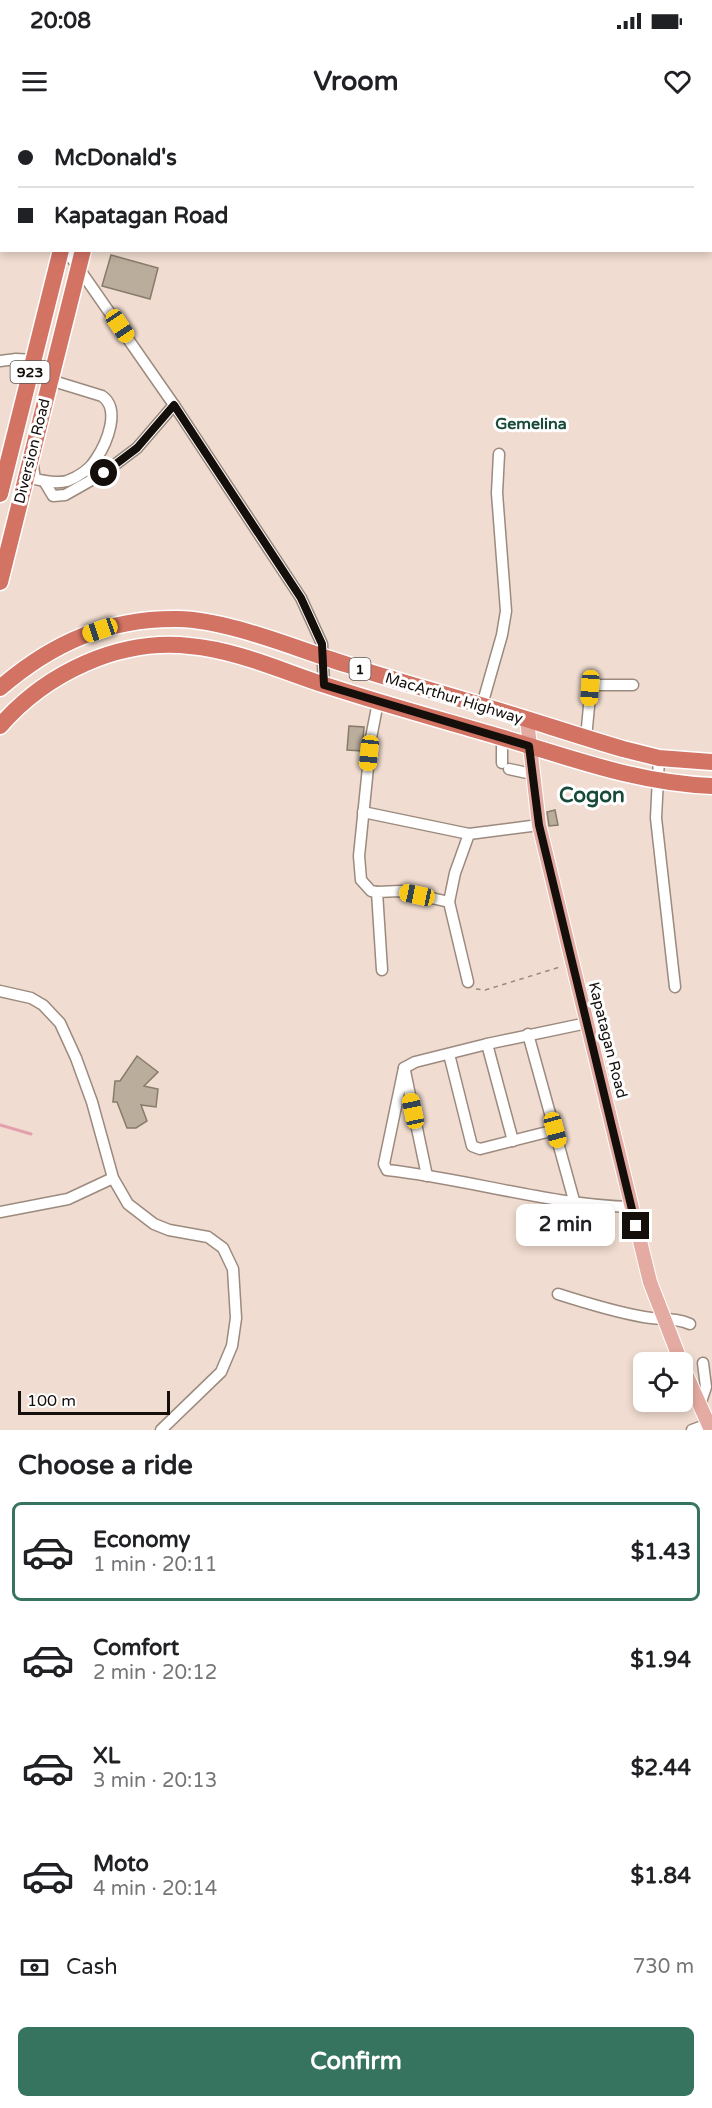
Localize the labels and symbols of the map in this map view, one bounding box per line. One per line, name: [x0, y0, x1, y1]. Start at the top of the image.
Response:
car: [102, 306, 138, 346]
road number: 923: [10, 361, 50, 383]
street label: Diversion Road: [10, 397, 54, 505]
district label: Gemelina: [495, 414, 567, 434]
route start: [90, 459, 117, 486]
car: [80, 616, 120, 644]
road number: 1: [350, 658, 370, 680]
street label: MacArthur Highway: [383, 669, 525, 727]
car: [580, 669, 600, 707]
car: [358, 734, 380, 772]
district label: Cogon: [559, 783, 625, 808]
car: [398, 882, 436, 908]
street label: Kapatagan Road: [585, 980, 631, 1100]
car: [400, 1092, 426, 1130]
car: [542, 1110, 568, 1150]
callout: 2 min: [516, 1205, 615, 1247]
route end: [622, 1212, 649, 1239]
scale bar: [18, 1388, 170, 1416]

